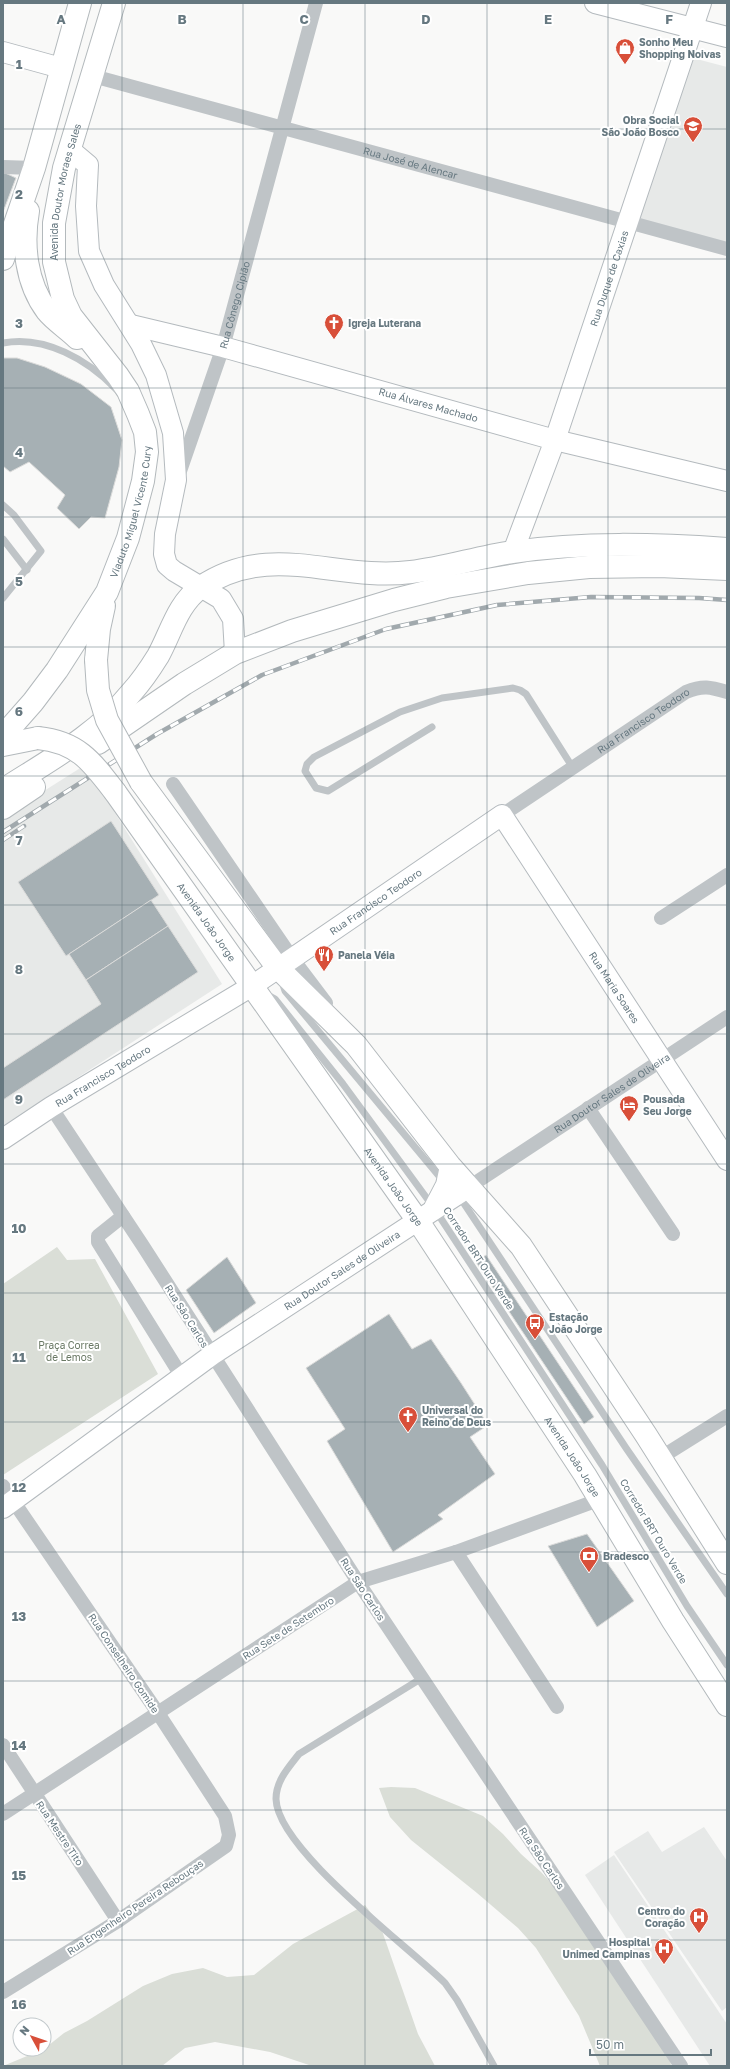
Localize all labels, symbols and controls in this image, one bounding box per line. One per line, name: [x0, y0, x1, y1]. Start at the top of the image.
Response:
text: A: [56, 11, 66, 27]
text: B: [177, 11, 187, 27]
text: C: [299, 11, 309, 27]
text: D: [421, 11, 431, 27]
text: E: [544, 11, 552, 27]
text: F: [665, 11, 673, 27]
place label: Sonho Meu Shopping Noivas: [639, 36, 721, 60]
shop icon: Sonho Meu Shopping Noivas: [614, 37, 636, 65]
text: 1: [16, 56, 23, 72]
place label: Obra Social São João Bosco: [602, 114, 680, 138]
school or university icon: Obra Social São João Bosco: [682, 115, 704, 143]
street label: Avenida Doutor Moraes Sales: [48, 122, 83, 261]
street label: Rua José de Alencar: [362, 144, 459, 181]
text: 2: [15, 186, 23, 202]
street label: Rua Duque de Caxias: [587, 229, 631, 328]
street label: Rua Cônego Cipião: [217, 260, 252, 350]
church icon: Igreja Luterana: [323, 312, 345, 340]
text: 3: [15, 315, 23, 331]
place label: Igreja Luterana: [348, 317, 421, 329]
street label: Rua Álvares Machado: [378, 385, 479, 424]
text: 4: [15, 444, 23, 460]
street label: Viaduto Miguel Vicente Cury: [107, 445, 153, 579]
text: 5: [15, 573, 23, 589]
street label: Rua Francisco Teodoro: [595, 685, 691, 756]
text: 6: [15, 703, 23, 719]
text: 7: [15, 832, 23, 848]
street label: Rua Francisco Teodoro: [327, 866, 424, 937]
street label: Avenida João Jorge: [175, 880, 239, 964]
restaurant icon: Panela Véia: [313, 944, 335, 972]
place label: Panela Véia: [338, 949, 395, 961]
street label: Rua Maria Soares: [587, 949, 642, 1025]
text: 8: [15, 961, 23, 977]
street label: Rua Francisco Teodoro: [53, 1043, 152, 1109]
street label: Rua Doutor Sales de Oliveira: [552, 1050, 672, 1135]
text: 9: [15, 1091, 23, 1107]
place label: Pousada Seu Jorge: [643, 1093, 692, 1117]
hotel icon: Pousada Seu Jorge: [618, 1094, 640, 1122]
street label: Avenida João Jorge: [362, 1145, 426, 1228]
street label: Corredor BRT Ouro Verde: [441, 1204, 517, 1312]
text: 10: [11, 1220, 27, 1236]
street label: Rua Doutor Sales de Oliveira: [281, 1228, 402, 1312]
street label: Rua São Carlos: [163, 1282, 211, 1350]
place label: Estação João Jorge: [549, 1311, 603, 1335]
bus stop icon: Estação João Jorge: [524, 1312, 546, 1340]
park label: Praça Correa de Lemos: [38, 1339, 100, 1363]
text: 11: [12, 1349, 26, 1365]
place label: Universal do Reino de Deus: [422, 1404, 492, 1428]
church icon: Universal do Reino de Deus: [397, 1405, 419, 1433]
street label: Avenida João Jorge: [542, 1414, 603, 1499]
street label: Corredor BRT Ouro Verde: [618, 1476, 690, 1586]
text: 12: [12, 1479, 26, 1495]
bank icon: Bradesco: [578, 1545, 600, 1573]
place label: Bradesco: [603, 1550, 649, 1562]
street label: Rua São Carlos: [338, 1555, 388, 1623]
street label: Rua Sete de Setembro: [240, 1594, 336, 1662]
text: 13: [12, 1608, 26, 1624]
street label: Rua Conselheiro Gomide: [86, 1611, 162, 1715]
text: 14: [12, 1737, 26, 1753]
street label: Rua Mestre Tito: [34, 1798, 86, 1868]
street label: Rua São Carlos: [517, 1825, 567, 1891]
street label: Rua Engenheiro Pereira Rebouças: [65, 1857, 205, 1957]
text: 15: [12, 1867, 26, 1883]
place label: Centro do Coração: [638, 1905, 685, 1929]
hospital icon: Centro do Coração: [688, 1906, 710, 1934]
place label: Hospital Unimed Campinas: [563, 1936, 651, 1960]
hospital icon: Hospital Unimed Campinas: [653, 1937, 675, 1965]
text: 16: [12, 1996, 26, 2012]
north arrow: [12, 2017, 52, 2057]
text: N: [16, 2023, 32, 2038]
scale bar: [590, 2031, 711, 2057]
text: 50 m: [596, 2037, 624, 2052]

